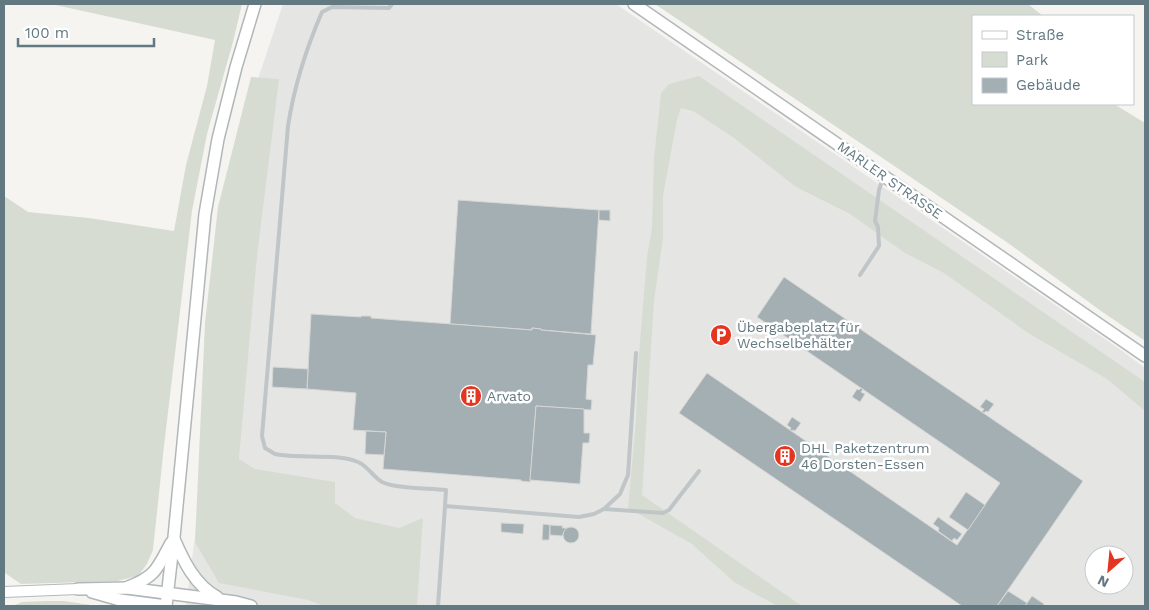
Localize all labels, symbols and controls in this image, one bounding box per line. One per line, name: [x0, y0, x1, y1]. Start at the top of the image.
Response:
scale bar: [18, 15, 154, 47]
legend: [972, 15, 1134, 105]
text: 100 m: [25, 24, 69, 42]
text: Straße: [1016, 26, 1064, 44]
text: Park: [1016, 51, 1049, 69]
text: Gebäude: [1016, 76, 1081, 94]
street label: MARLER STRASSE: [835, 138, 946, 222]
place label: Übergabeplatz für Wechselbehälter: [737, 319, 860, 351]
parking icon: Übergabeplatz für Wechselbehälter: [709, 323, 733, 347]
building icon: Arvato: [459, 384, 483, 408]
place label: Arvato: [487, 388, 531, 404]
place label: DHL Paketzentrum 46 Dorsten-Essen: [801, 440, 930, 472]
building icon: DHL Paketzentrum 46 Dorsten-Essen: [773, 444, 797, 468]
north arrow: [1084, 545, 1134, 595]
text: N: [1095, 572, 1111, 591]

